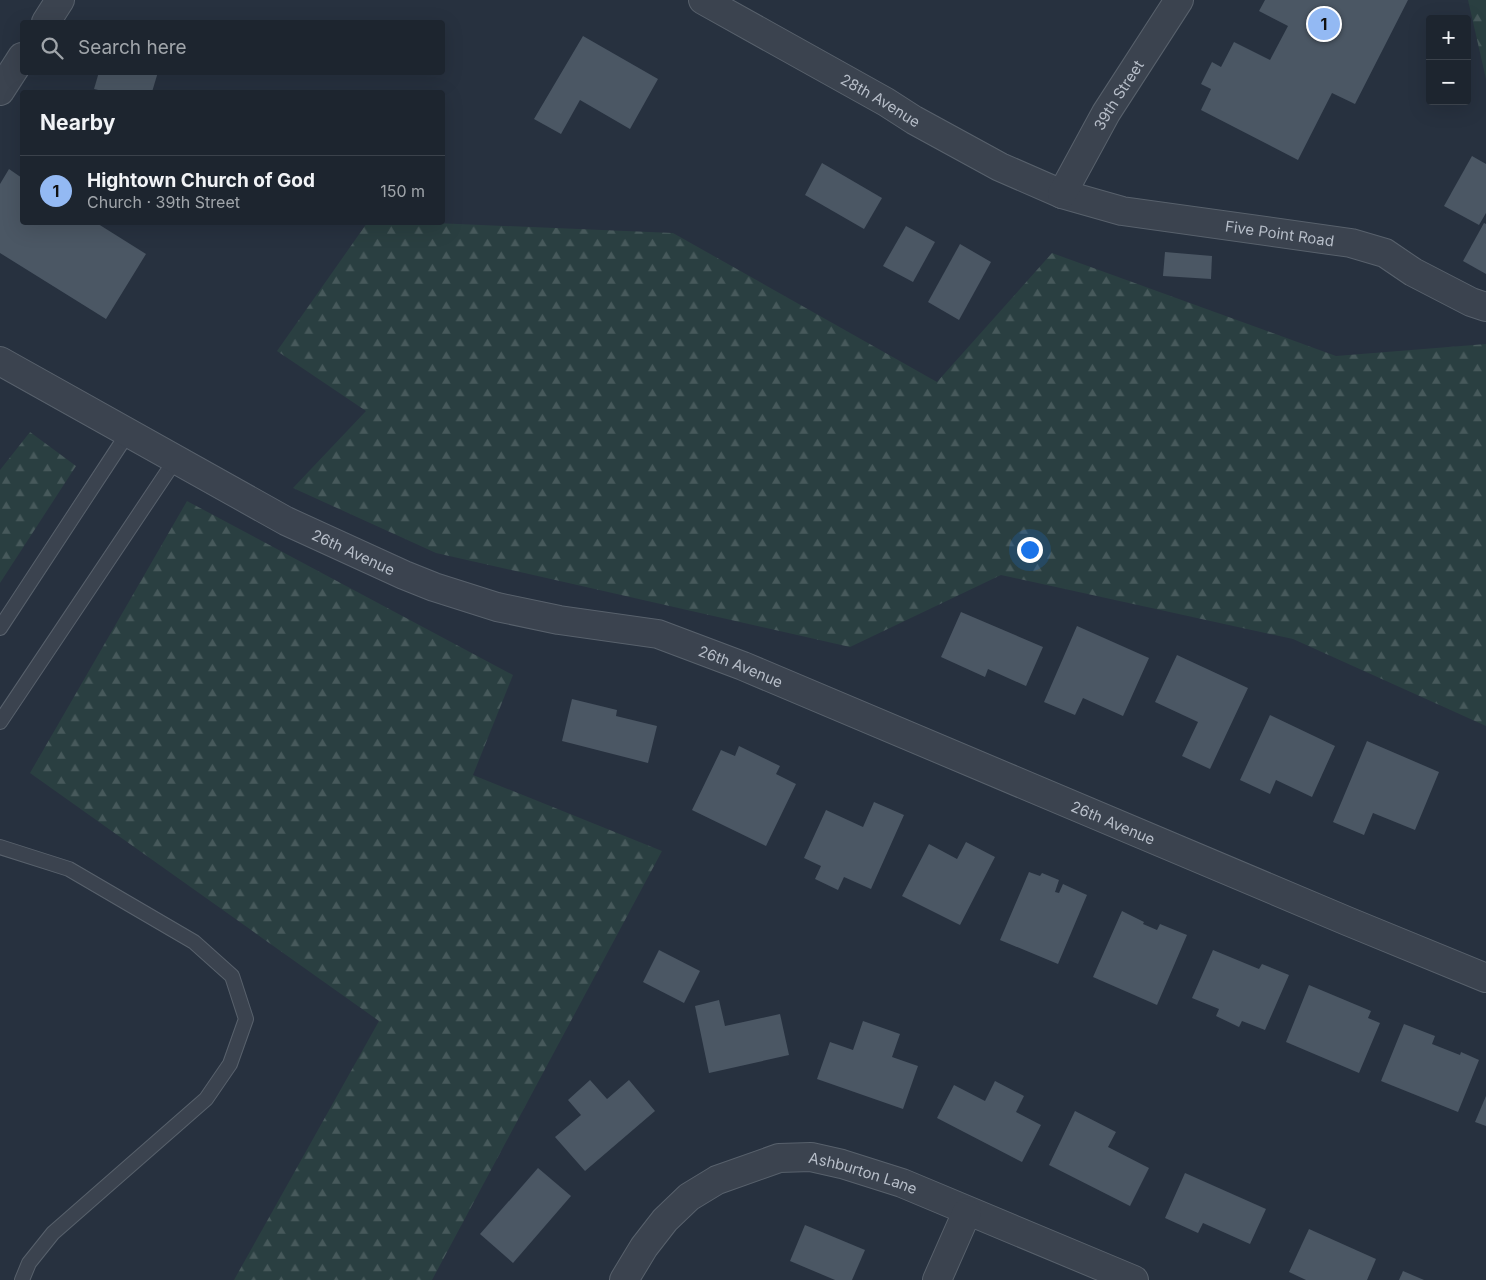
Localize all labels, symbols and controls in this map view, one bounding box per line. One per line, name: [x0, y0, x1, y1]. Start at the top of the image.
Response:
pin: 1: [1308, 5, 1340, 43]
map controls: [1426, 15, 1471, 105]
button: +: [1426, 15, 1471, 60]
search box: [20, 20, 445, 75]
icon: search: [38, 34, 66, 62]
text: Search here: [78, 36, 187, 59]
street label: 39th Street: [1089, 56, 1147, 133]
button: −: [1426, 60, 1471, 105]
street label: 28th Avenue: [838, 69, 924, 131]
text: Nearby: [40, 110, 115, 135]
text: Hightown Church of God: [87, 169, 315, 192]
text: 1: [53, 181, 59, 201]
text: 150 m: [380, 181, 425, 201]
text: Church · 39th Street: [87, 192, 240, 212]
street label: Five Point Road: [1224, 216, 1335, 250]
street label: 26th Avenue: [309, 525, 398, 579]
your location: [1017, 537, 1043, 563]
street label: 26th Avenue: [696, 641, 786, 691]
street label: 26th Avenue: [1069, 796, 1158, 848]
street label: Ashburton Lane: [807, 1147, 920, 1198]

